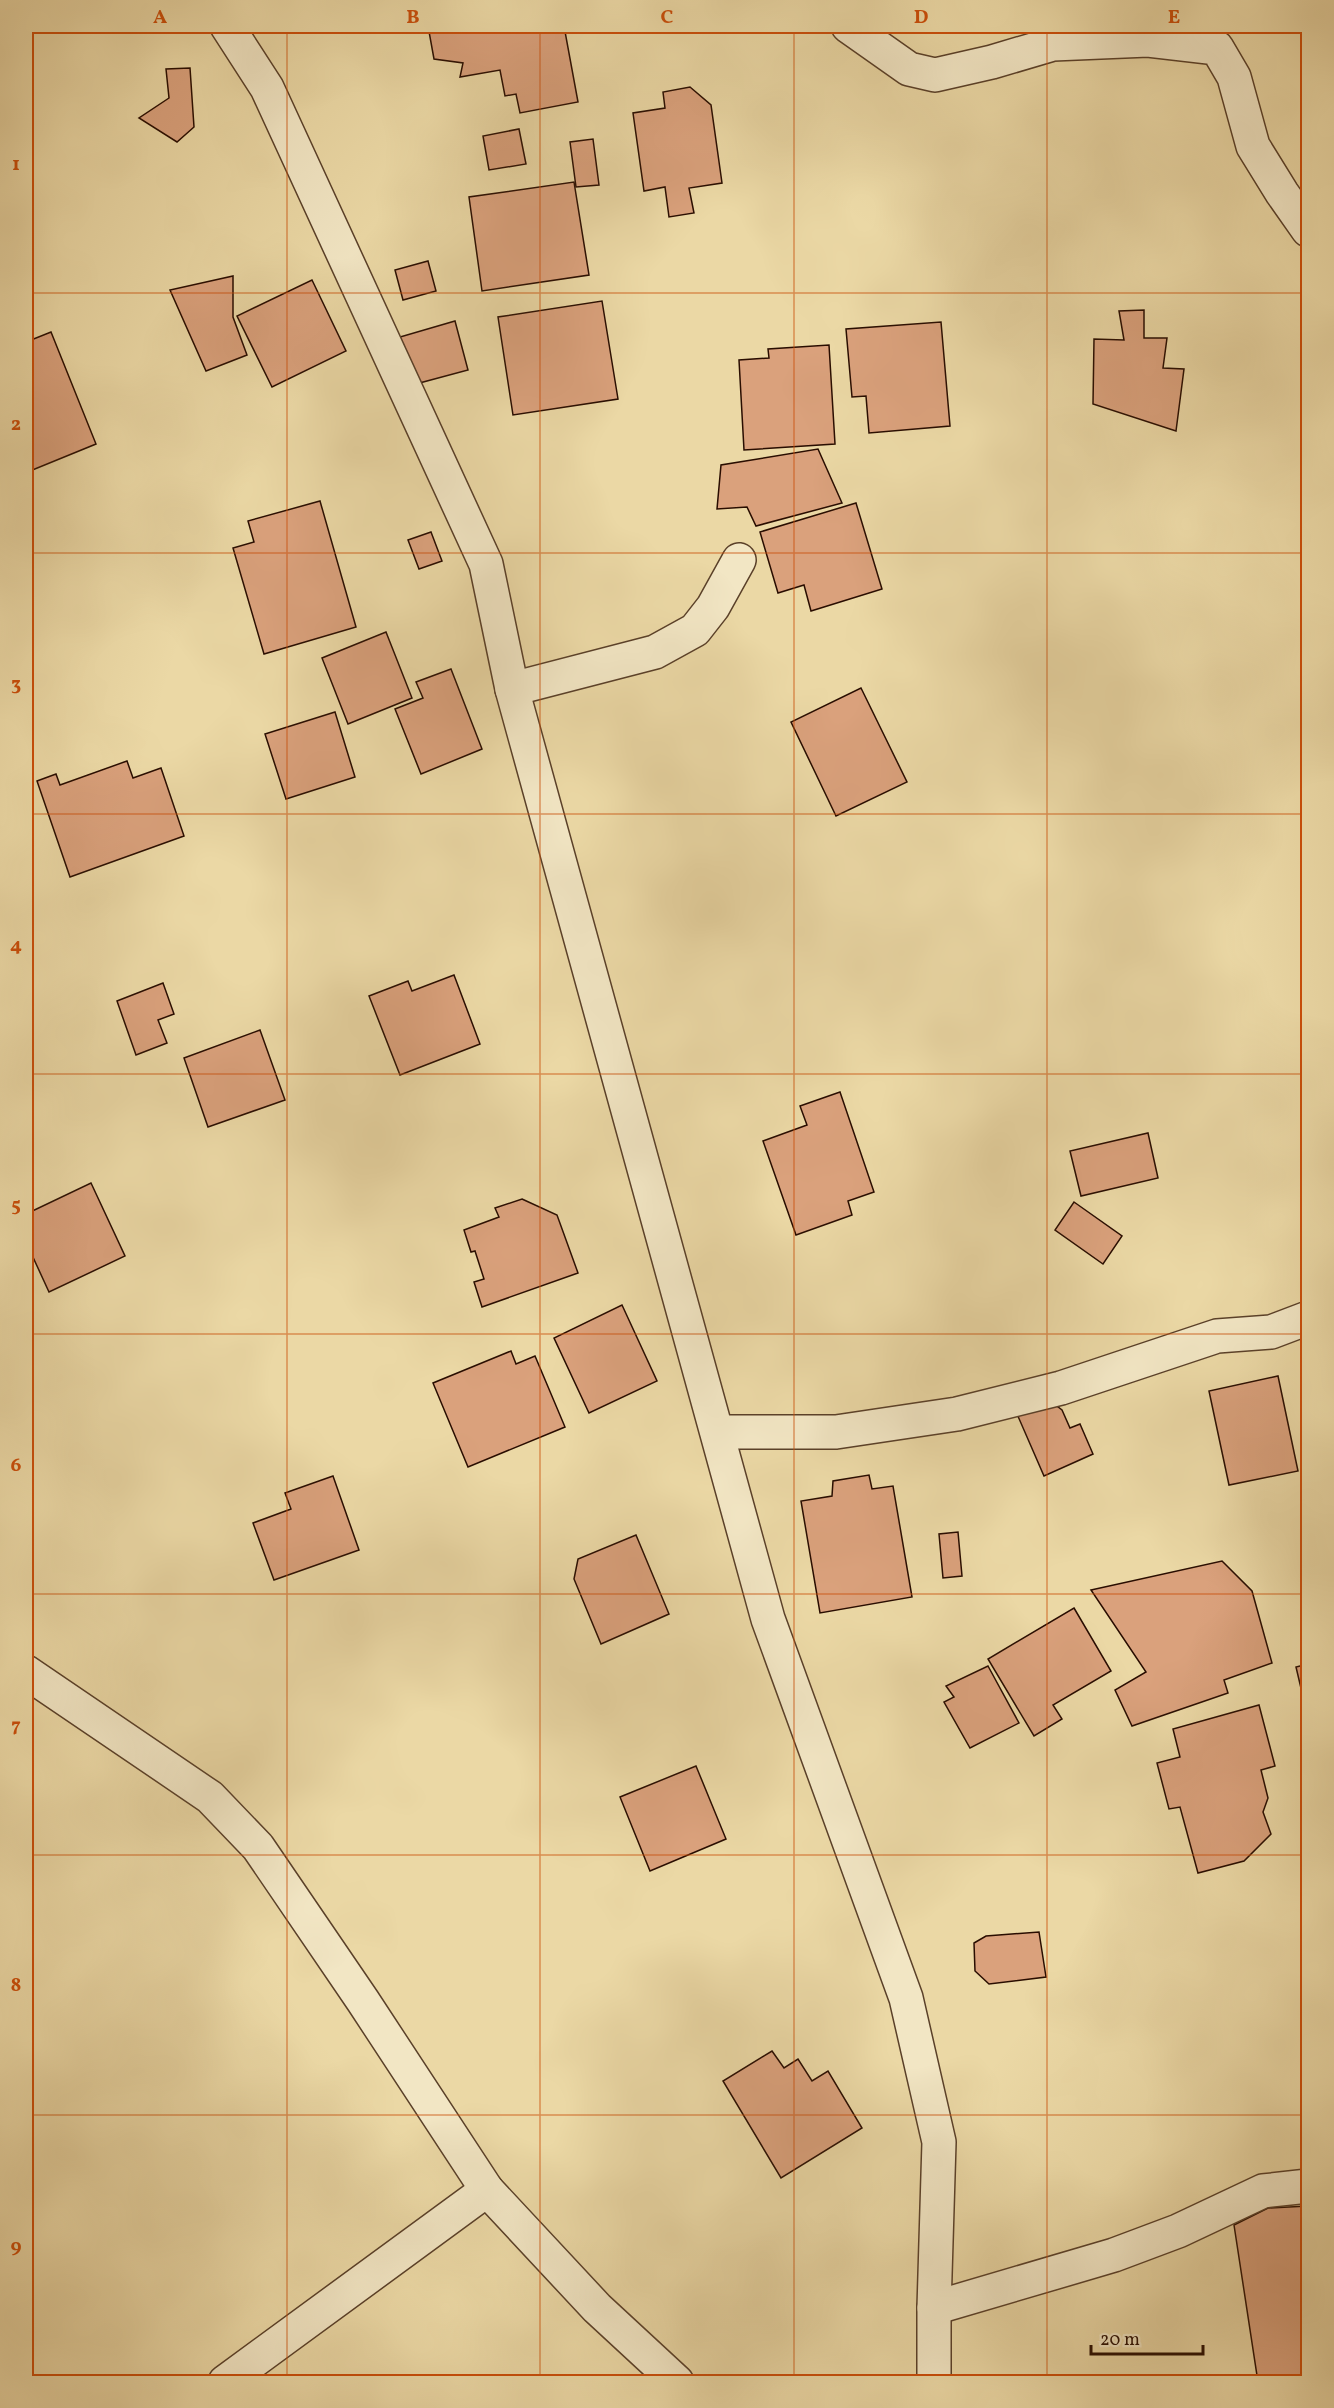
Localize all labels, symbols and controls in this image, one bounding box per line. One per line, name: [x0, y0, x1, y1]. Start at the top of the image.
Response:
text: A: [153, 4, 167, 32]
text: B: [406, 4, 420, 32]
text: C: [661, 4, 674, 32]
text: D: [914, 4, 928, 32]
text: E: [1168, 4, 1180, 32]
text: 1: [12, 151, 20, 179]
text: 2: [11, 411, 21, 439]
text: 3: [11, 671, 21, 699]
text: 4: [10, 932, 22, 960]
text: 5: [11, 1192, 21, 1220]
text: 6: [11, 1452, 22, 1480]
text: 7: [11, 1712, 21, 1740]
text: 8: [11, 1972, 21, 2000]
text: 9: [10, 2233, 22, 2261]
scale bar: [1091, 2318, 1204, 2356]
text: 20 m: [1100, 2328, 1140, 2353]

